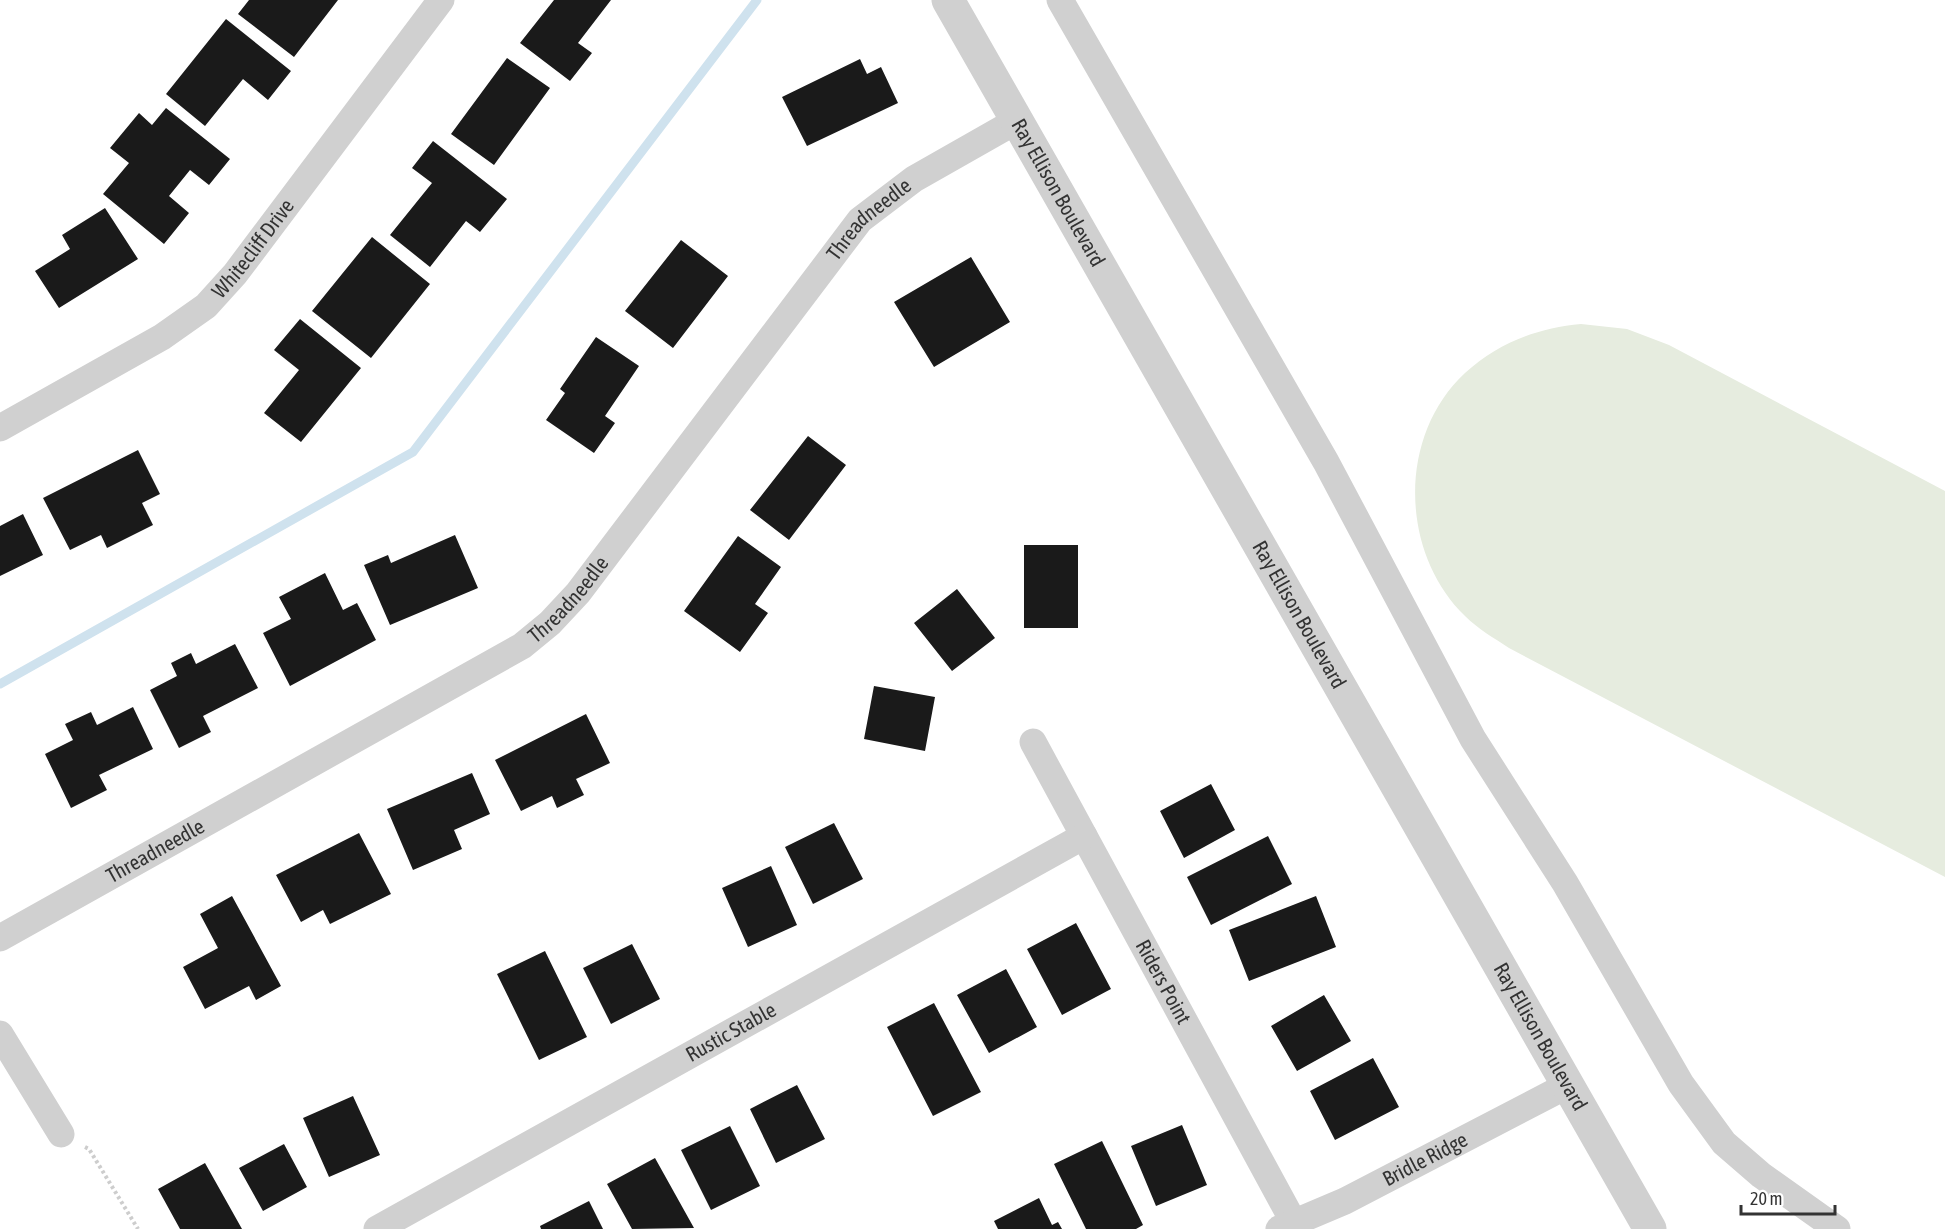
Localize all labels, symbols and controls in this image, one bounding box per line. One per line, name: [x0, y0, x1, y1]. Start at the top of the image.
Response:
street label: Ray Ellison Boulevard: [1007, 114, 1111, 270]
street label: Threadneedle: [821, 173, 915, 264]
street label: Whitecliff Drive: [206, 194, 298, 302]
street label: Ray Ellison Boulevard: [1248, 536, 1352, 692]
street label: Threadneedle: [523, 551, 613, 647]
street label: Threadneedle: [102, 813, 208, 887]
street label: Riders Point: [1131, 935, 1197, 1028]
street label: Ray Ellison Boulevard: [1489, 958, 1593, 1114]
street label: Rustic Stable: [681, 997, 780, 1066]
street label: Bridle Ridge: [1378, 1127, 1471, 1190]
scale bar: [1741, 1178, 1836, 1216]
text: 20 m: [1750, 1188, 1782, 1209]

